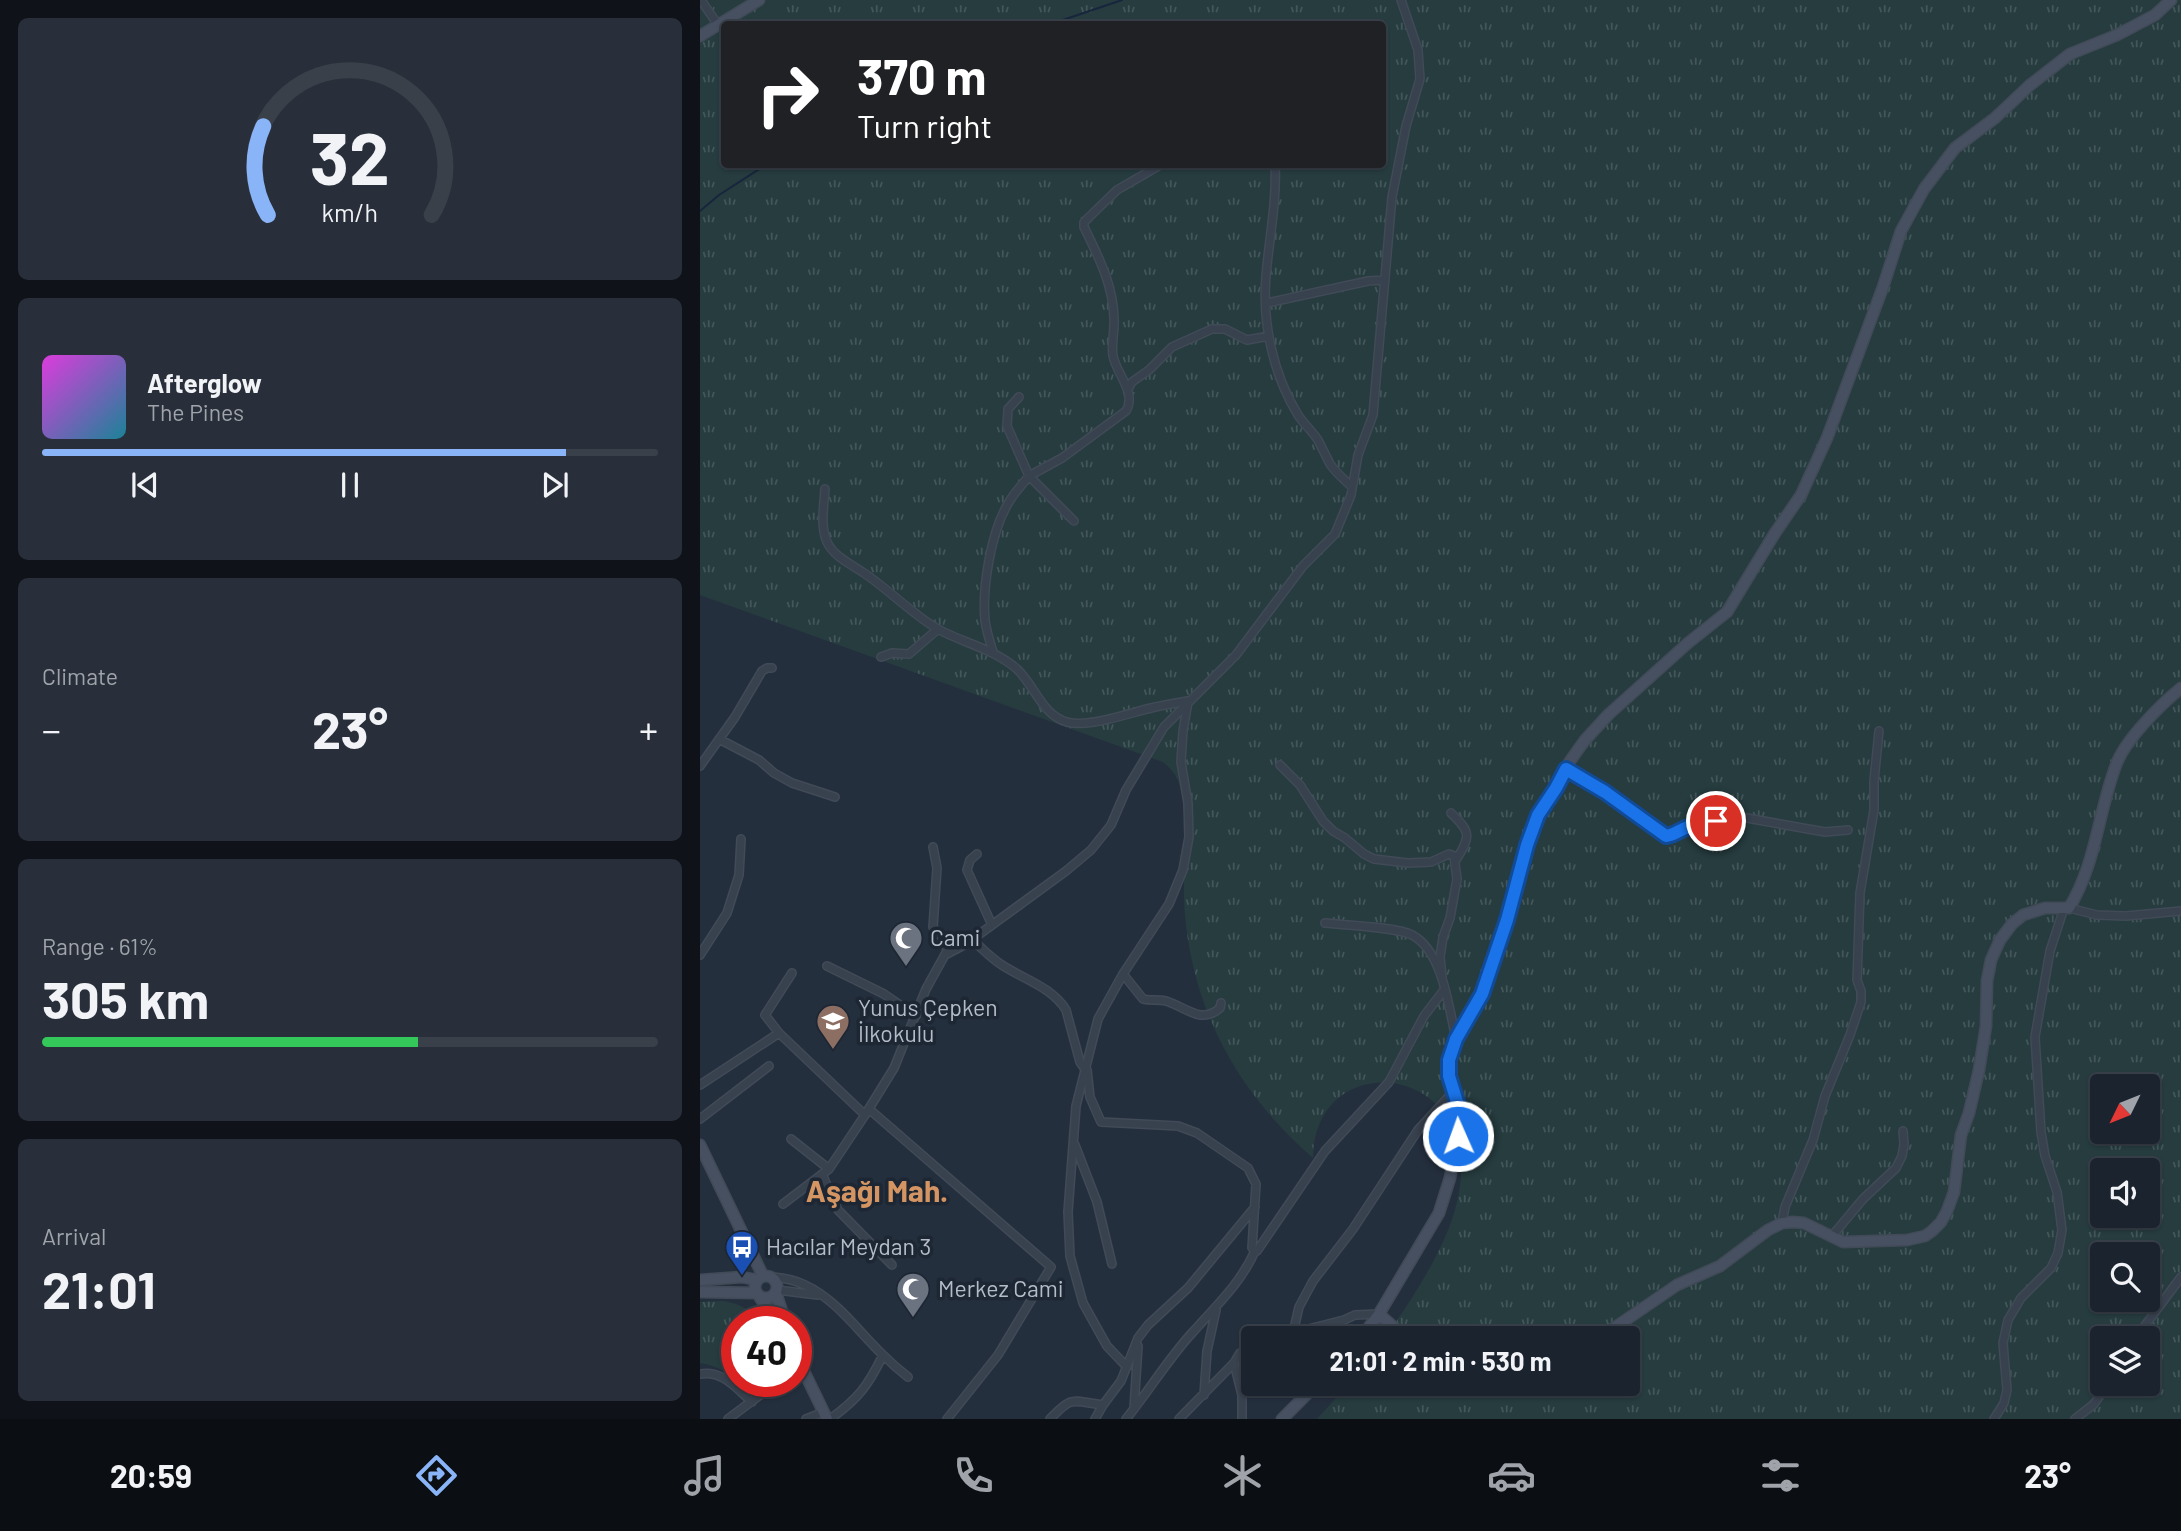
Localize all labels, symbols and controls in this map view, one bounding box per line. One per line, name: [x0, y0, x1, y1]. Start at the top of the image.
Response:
text: 370 m: [857, 46, 986, 105]
icon: right: [742, 49, 833, 140]
text: Turn right: [857, 106, 992, 144]
text: 32: [310, 112, 390, 200]
text: km/h: [322, 197, 378, 227]
text: Afterglow: [147, 367, 262, 398]
text: The Pines: [147, 398, 244, 426]
icon: previous: [126, 466, 164, 504]
icon: pause: [331, 466, 369, 504]
icon: next: [536, 466, 574, 504]
text: Climate: [42, 662, 118, 690]
text: 23°: [312, 697, 388, 759]
text: −: [42, 706, 61, 752]
text: +: [639, 706, 658, 752]
pin: [1686, 791, 1746, 851]
icon: arrive: [1697, 802, 1735, 840]
mosque icon: Cami: [887, 919, 925, 968]
place label: Cami: [930, 923, 980, 951]
text: Range · 61%: [42, 932, 158, 960]
text: 305 km: [42, 967, 209, 1029]
place label: Yunus Çepken İlkokulu: [858, 993, 998, 1047]
school or university icon: Yunus Çepken İlkokulu: [814, 1002, 852, 1051]
north arrow: [2090, 1074, 2160, 1144]
map controls: [2090, 1074, 2160, 1396]
position arrow: [1421, 1099, 1495, 1173]
button: sound: [2090, 1158, 2160, 1228]
district label: Aşağı Mah.: [806, 1172, 948, 1208]
text: Arrival: [42, 1222, 106, 1250]
bus stop icon: Hacılar Meydan 3: [723, 1228, 761, 1277]
place label: Hacılar Meydan 3: [766, 1232, 931, 1260]
button: search: [2090, 1242, 2160, 1312]
text: 21:01: [42, 1257, 156, 1319]
mosque icon: Merkez Cami: [894, 1270, 932, 1319]
place label: Merkez Cami: [938, 1274, 1064, 1302]
speed limit sign: 40: [721, 1306, 812, 1397]
button: layers: [2090, 1326, 2160, 1396]
text: 21:01 · 2 min · 530 m: [1330, 1345, 1551, 1376]
icon: directions: [412, 1451, 461, 1500]
icon: music: [680, 1451, 729, 1500]
icon: phone: [949, 1451, 998, 1500]
icon: climate: [1218, 1451, 1267, 1500]
icon: car: [1487, 1451, 1536, 1500]
icon: filters: [1756, 1451, 1805, 1500]
text: 20:59: [110, 1456, 192, 1494]
text: 23°: [2024, 1456, 2071, 1494]

